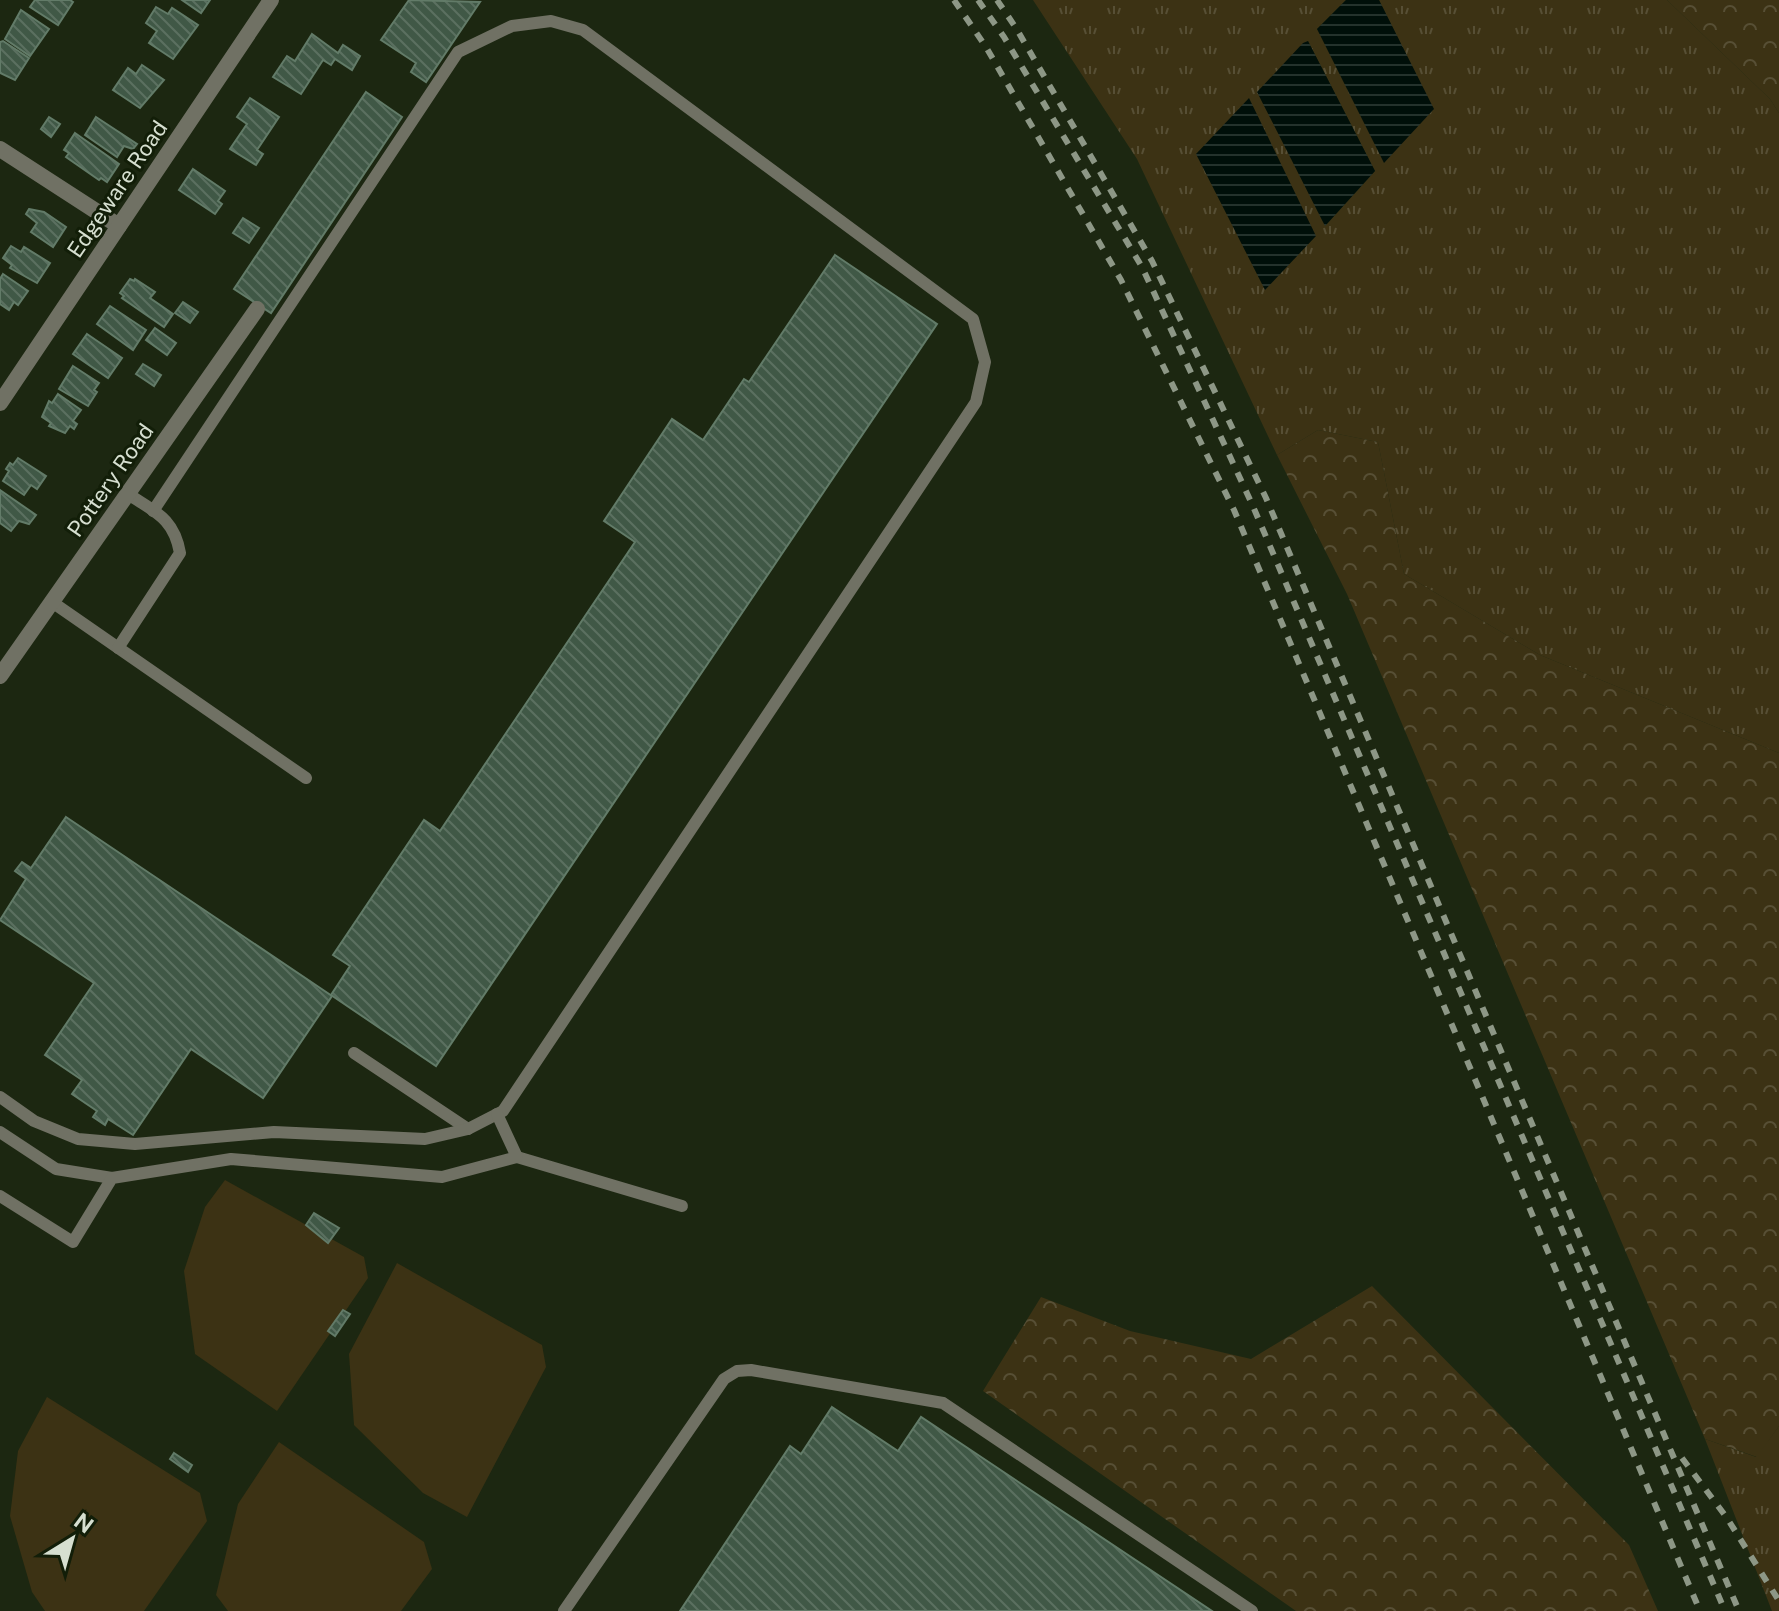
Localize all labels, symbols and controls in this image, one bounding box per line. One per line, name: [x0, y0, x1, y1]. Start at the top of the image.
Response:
street label: Edgeware Road: [62, 116, 172, 262]
street label: Pottery Road: [61, 418, 159, 542]
north arrow: [32, 1499, 112, 1579]
text: N: [69, 1507, 99, 1539]

